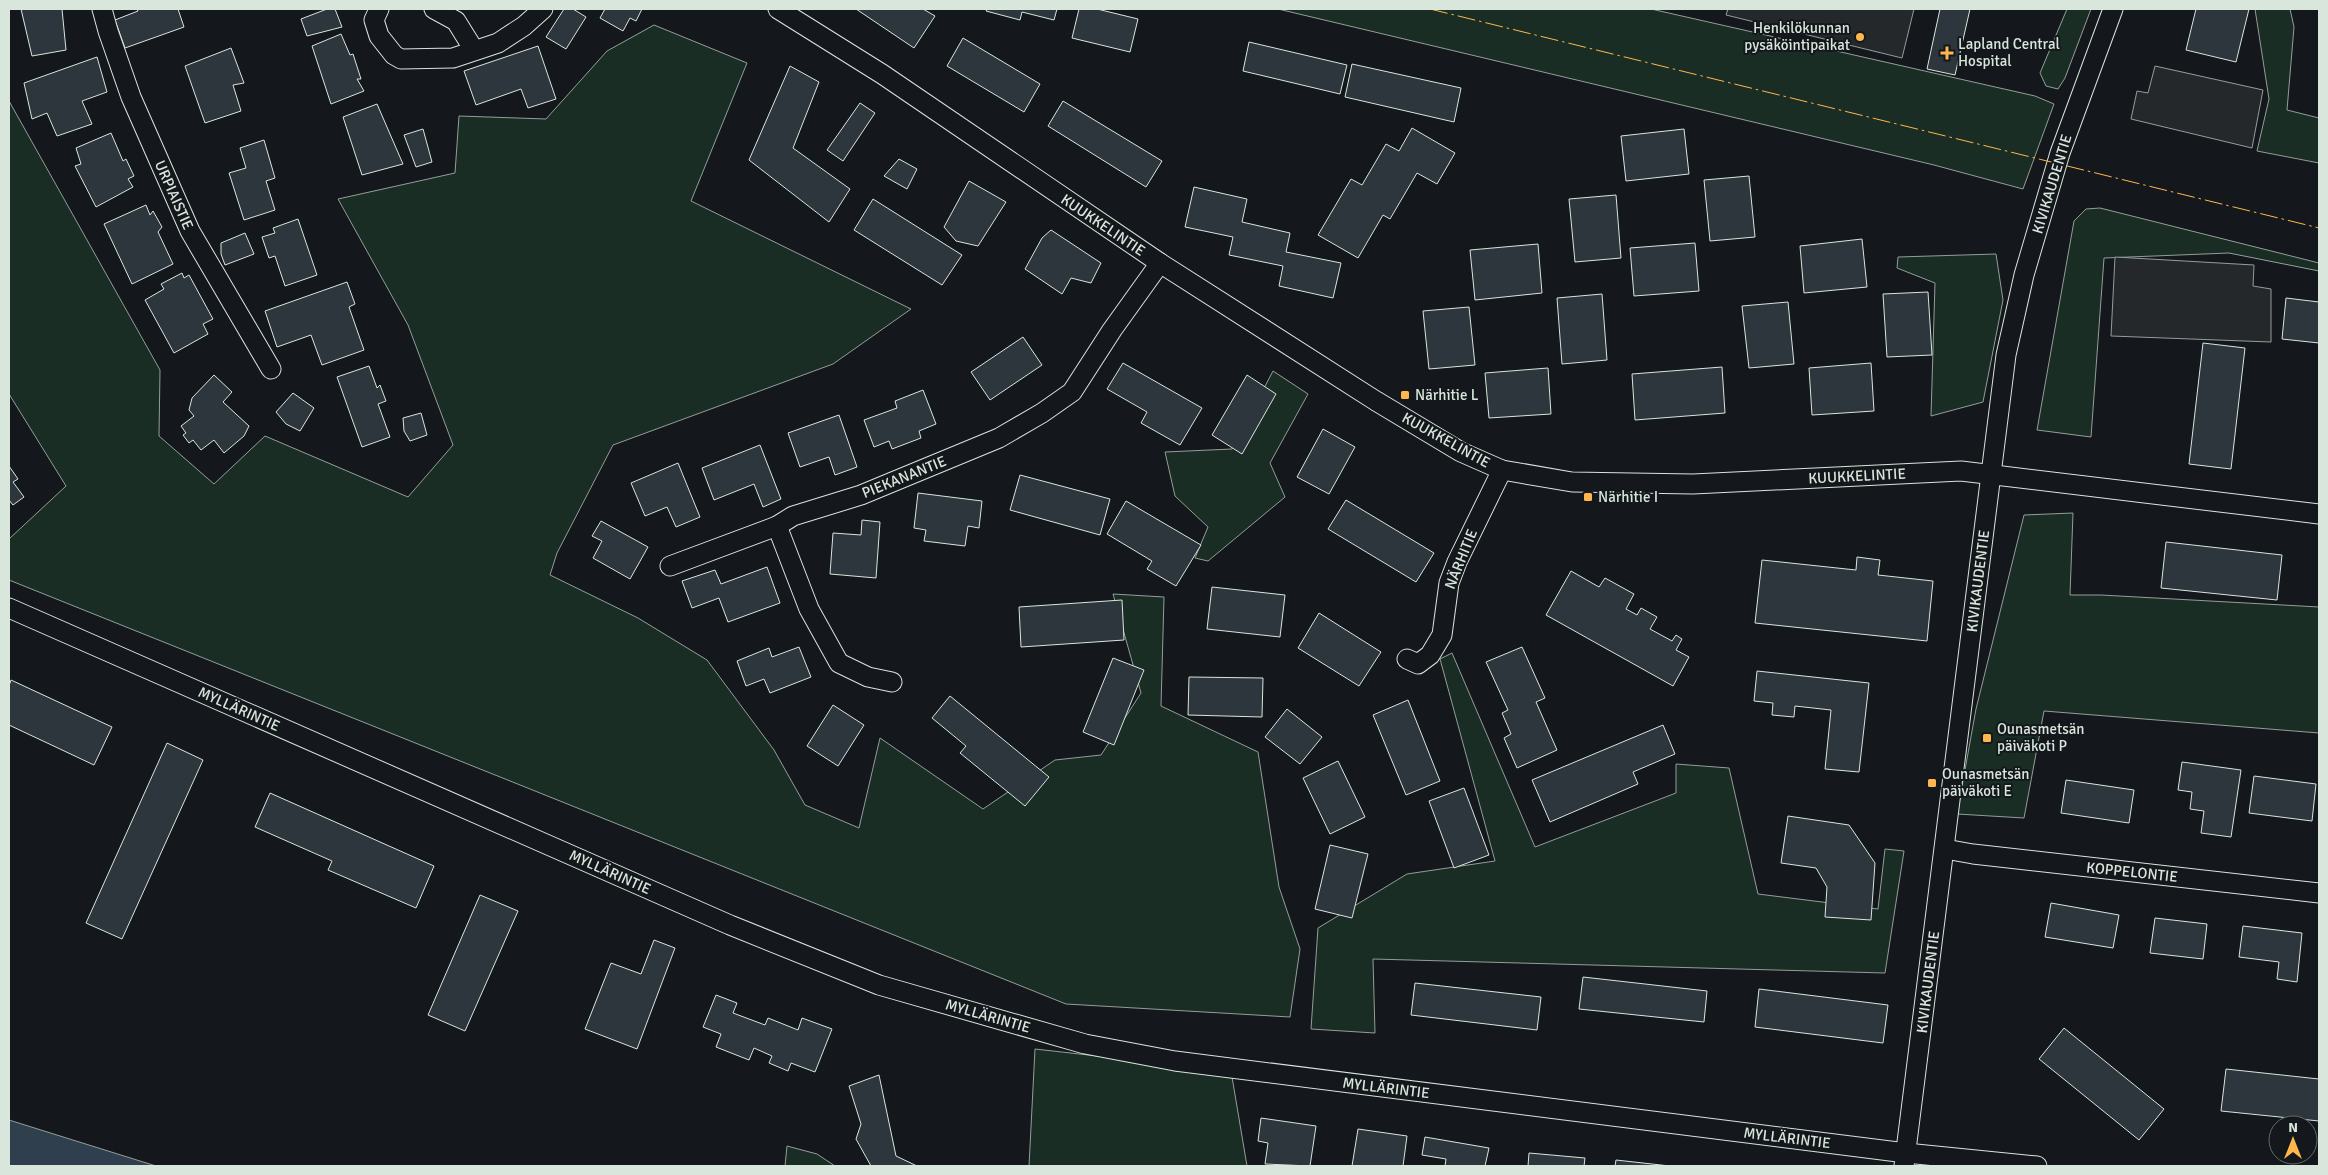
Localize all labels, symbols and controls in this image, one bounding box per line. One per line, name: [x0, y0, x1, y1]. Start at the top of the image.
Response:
place label: Henkilökunnan pysäköintipaikat: [1744, 19, 1850, 54]
marker: Henkilökunnan pysäköintipaikat: [1854, 31, 1866, 43]
place label: Lapland Central Hospital: [1958, 35, 2060, 70]
marker: Lapland Central Hospital: [1940, 46, 1954, 60]
street label: KIVIKAUDENTIE: [2028, 132, 2076, 236]
street label: URPIAISTIE: [151, 158, 197, 232]
street label: KUUKKELINTIE: [1057, 190, 1149, 260]
place label: Närhitie L: [1415, 386, 1479, 404]
marker: Närhitie L: [1399, 389, 1411, 401]
street label: KUUKKELINTIE: [1399, 408, 1493, 472]
street label: PIEKANANTIE: [859, 452, 949, 502]
street label: KUUKKELINTIE: [1808, 464, 1906, 488]
place label: Närhitie I: [1598, 488, 1658, 506]
marker: Närhitie I: [1582, 491, 1594, 503]
street label: NÄRHITIE: [1441, 526, 1481, 592]
street label: KIVIKAUDENTIE: [1963, 529, 1993, 633]
street label: MYLLÄRINTIE: [195, 683, 283, 735]
place label: Ounasmetsän päiväkoti P: [1997, 720, 2085, 755]
marker: Ounasmetsän päiväkoti P: [1981, 732, 1993, 744]
place label: Ounasmetsän päiväkoti E: [1942, 765, 2030, 800]
marker: Ounasmetsän päiväkoti E: [1926, 777, 1938, 789]
street label: MYLLÄRINTIE: [566, 846, 654, 898]
street label: KOPPELONTIE: [2085, 858, 2179, 886]
street label: KIVIKAUDENTIE: [1913, 930, 1943, 1034]
street label: MYLLÄRINTIE: [943, 995, 1033, 1037]
street label: MYLLÄRINTIE: [1341, 1074, 1431, 1102]
north arrow: [2268, 1115, 2318, 1165]
text: N: [2288, 1119, 2298, 1136]
street label: MYLLÄRINTIE: [1742, 1124, 1832, 1152]

